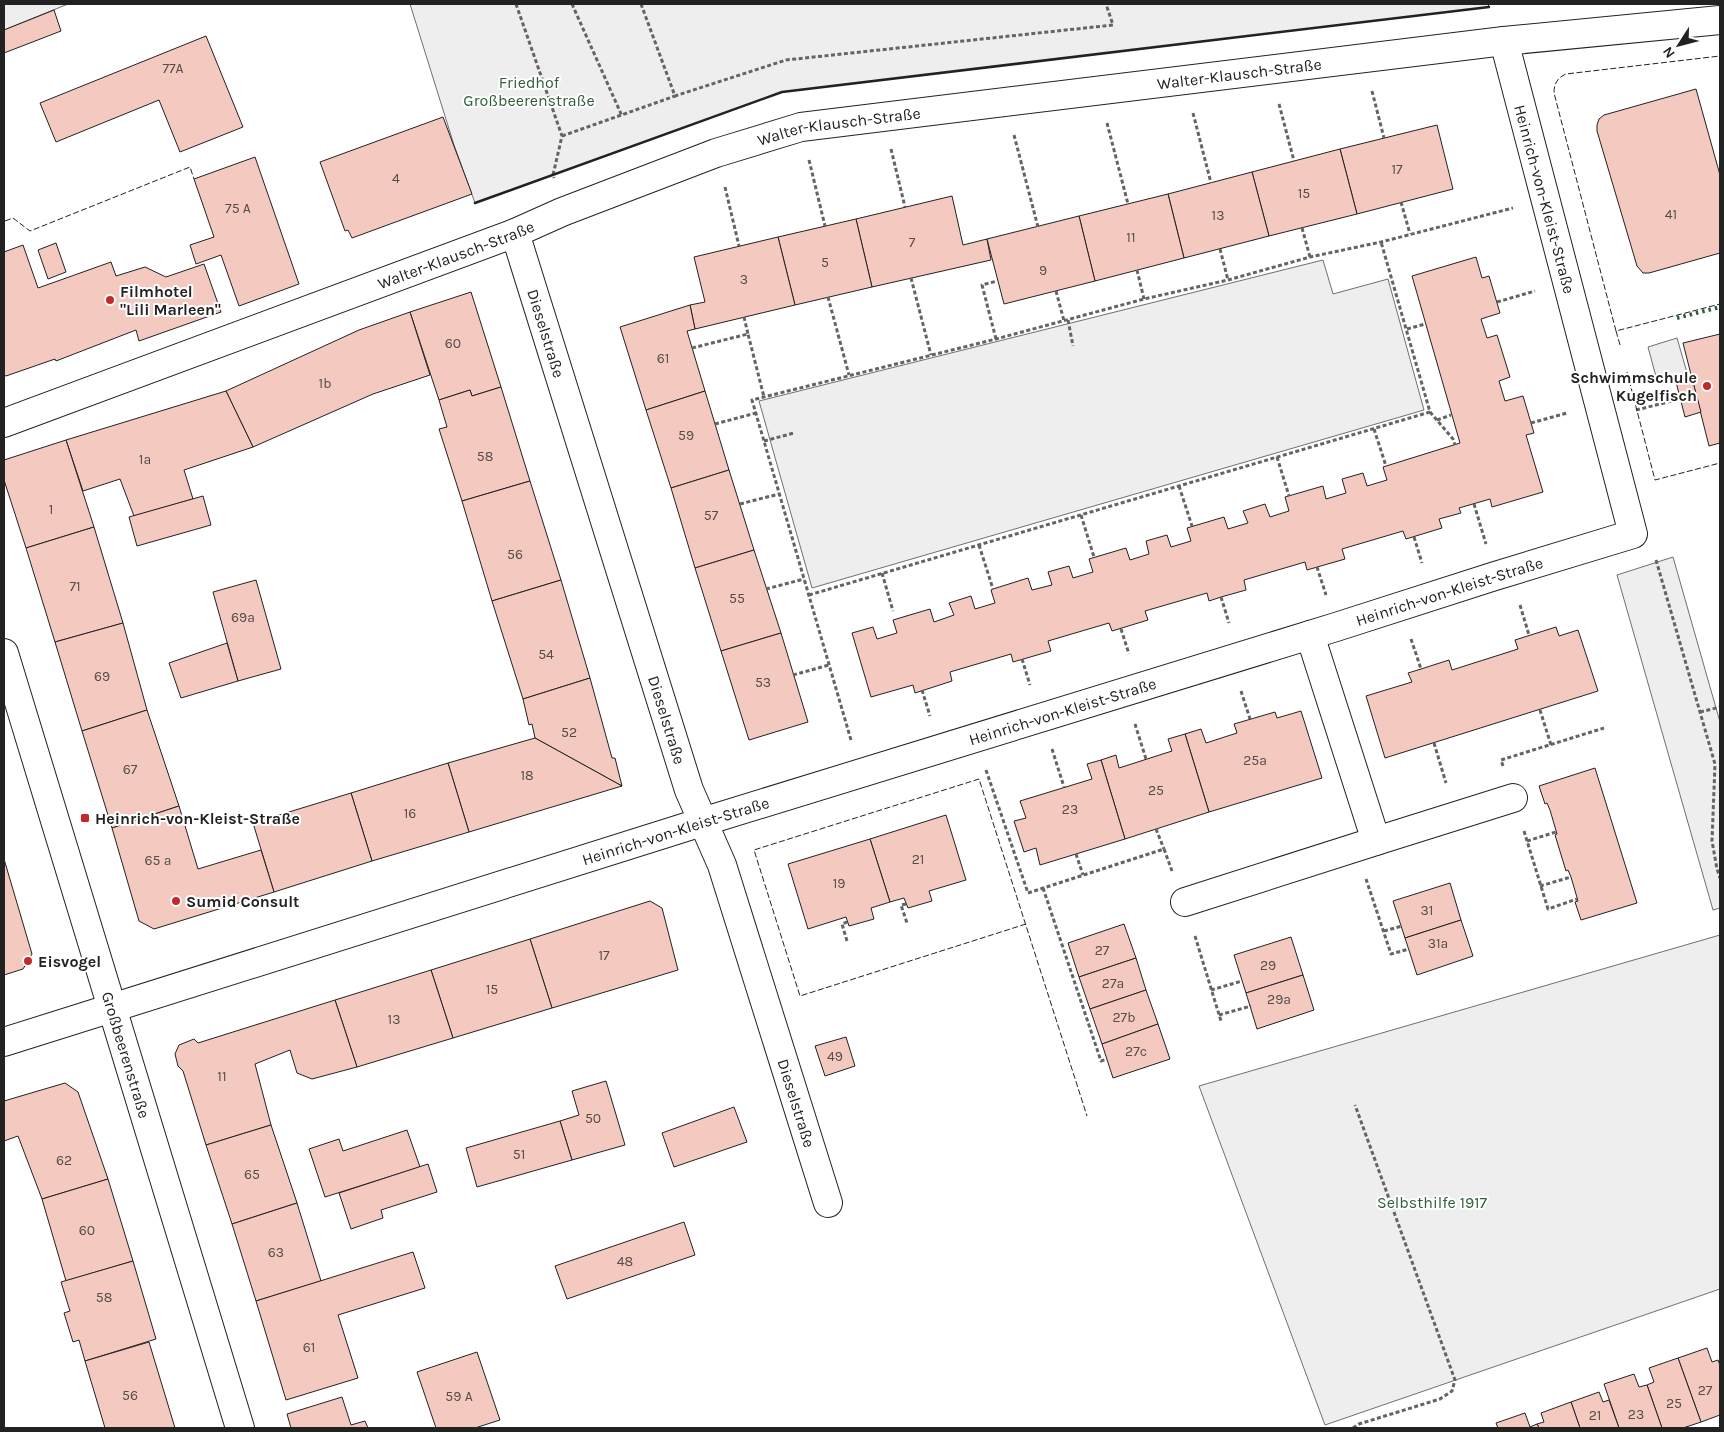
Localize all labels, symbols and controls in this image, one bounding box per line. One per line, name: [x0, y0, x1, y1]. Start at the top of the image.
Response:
north arrow: [1654, 20, 1704, 70]
text: N: [1659, 43, 1679, 61]
street label: Walter-Klausch-Straße: [1156, 54, 1323, 93]
house number: 77A: [162, 60, 184, 77]
park label: Friedhof Großbeerenstraße: [463, 73, 595, 110]
street label: Walter-Klausch-Straße: [755, 103, 922, 150]
street label: Heinrich-von-Kleist-Straße: [1510, 103, 1579, 296]
house number: 17: [1391, 161, 1403, 178]
house number: 4: [392, 170, 400, 187]
house number: 15: [1298, 185, 1310, 202]
house number: 75 A: [225, 200, 251, 217]
house number: 41: [1665, 206, 1677, 223]
house number: 13: [1212, 207, 1224, 224]
street label: Walter-Klausch-Straße: [375, 217, 537, 293]
house number: 11: [1126, 229, 1136, 246]
house number: 7: [909, 234, 916, 251]
house number: 5: [821, 254, 829, 271]
house number: 9: [1039, 262, 1047, 279]
house number: 3: [740, 271, 748, 288]
place label: Filmhotel "Lili Marleen": [120, 282, 221, 319]
street label: Dieselstraße: [523, 287, 569, 380]
marker: Filmhotel "Lili Marleen": [104, 294, 116, 306]
house number: 60: [445, 335, 461, 352]
house number: 61: [657, 350, 669, 367]
place label: Schwimmschule Kugelfisch: [1570, 368, 1697, 405]
house number: 1b: [319, 375, 331, 392]
marker: Schwimmschule Kugelfisch: [1701, 380, 1713, 392]
house number: 59: [678, 427, 694, 444]
house number: 58: [477, 448, 493, 465]
house number: 1a: [139, 451, 151, 468]
house number: 1: [49, 501, 53, 518]
house number: 57: [704, 507, 719, 524]
house number: 56: [507, 546, 523, 563]
street label: Heinrich-von-Kleist-Straße: [1354, 553, 1545, 630]
house number: 71: [69, 578, 81, 595]
house number: 55: [729, 590, 745, 607]
house number: 69a: [231, 609, 255, 626]
house number: 54: [538, 646, 554, 663]
house number: 69: [94, 668, 110, 685]
street label: Dieselstraße: [644, 673, 689, 767]
house number: 53: [755, 674, 771, 691]
street label: Heinrich-von-Kleist-Straße: [967, 674, 1159, 749]
house number: 52: [561, 724, 577, 741]
house number: 25a: [1243, 752, 1267, 769]
house number: 67: [123, 761, 138, 778]
house number: 18: [520, 767, 534, 784]
house number: 25: [1148, 782, 1164, 799]
street label: Heinrich-von-Kleist-Straße: [580, 793, 772, 869]
house number: 23: [1062, 801, 1078, 818]
house number: 16: [404, 805, 416, 822]
place label: Heinrich-von-Kleist-Straße: [95, 809, 300, 828]
marker: Heinrich-von-Kleist-Straße: [79, 812, 91, 824]
house number: 21: [912, 851, 924, 868]
house number: 65 a: [145, 852, 171, 869]
house number: 19: [833, 875, 845, 892]
place label: Sumid Consult: [186, 892, 299, 911]
marker: Sumid Consult: [170, 895, 182, 907]
house number: 31: [1421, 902, 1433, 919]
house number: 31a: [1428, 935, 1448, 952]
house number: 27: [1095, 942, 1110, 959]
house number: 17: [598, 947, 610, 964]
place label: Eisvogel: [38, 952, 101, 971]
marker: Eisvogel: [22, 955, 34, 967]
house number: 29: [1260, 957, 1276, 974]
house number: 27a: [1102, 975, 1124, 992]
house number: 15: [486, 981, 498, 998]
street label: Großbeerenstraße: [98, 989, 154, 1121]
house number: 29a: [1267, 991, 1291, 1008]
house number: 27b: [1113, 1009, 1135, 1026]
house number: 13: [388, 1011, 400, 1028]
house number: 27c: [1125, 1043, 1147, 1060]
house number: 49: [827, 1048, 843, 1065]
street label: Dieselstraße: [773, 1057, 819, 1150]
house number: 11: [217, 1068, 227, 1085]
house number: 50: [585, 1110, 601, 1127]
house number: 51: [513, 1146, 525, 1163]
house number: 62: [56, 1152, 72, 1169]
house number: 65: [244, 1166, 260, 1183]
park label: Selbsthilfe 1917: [1377, 1193, 1488, 1212]
house number: 60: [79, 1222, 95, 1239]
house number: 63: [268, 1244, 284, 1261]
house number: 48: [617, 1253, 633, 1270]
house number: 58: [96, 1289, 112, 1306]
house number: 61: [303, 1339, 315, 1356]
house number: 27: [1698, 1382, 1713, 1399]
house number: 56: [122, 1387, 138, 1404]
house number: 59 A: [445, 1388, 473, 1405]
house number: 25: [1666, 1395, 1682, 1412]
house number: 23: [1628, 1406, 1644, 1423]
house number: 21: [1589, 1407, 1601, 1424]

